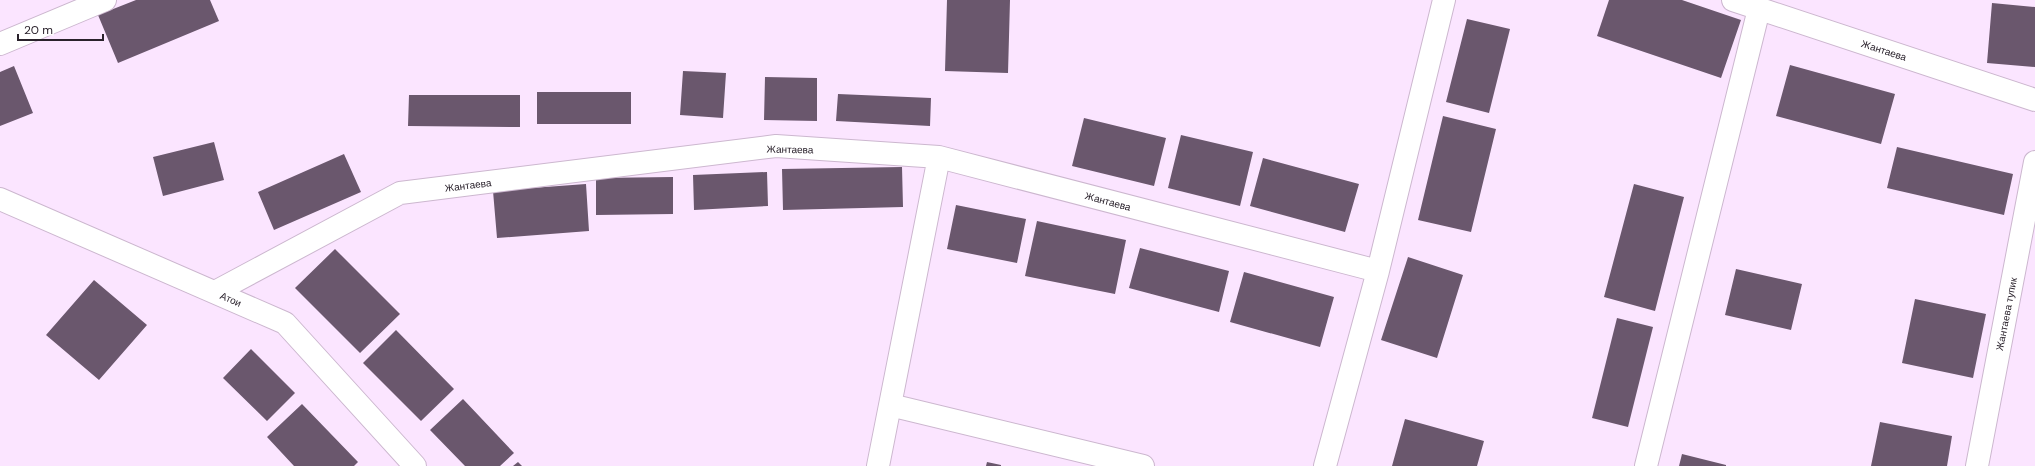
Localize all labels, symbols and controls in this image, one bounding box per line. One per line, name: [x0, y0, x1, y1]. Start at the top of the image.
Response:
scale bar: [18, 16, 103, 42]
text: 20 m: [24, 22, 53, 38]
street label: Жантаева: [1860, 37, 1909, 64]
street label: Жантаева: [766, 143, 814, 156]
street label: Жантаева: [444, 176, 492, 195]
street label: Жантаева: [1084, 189, 1133, 214]
street label: Жантаева тупик: [1993, 276, 2020, 352]
street label: Атои: [218, 289, 244, 310]

